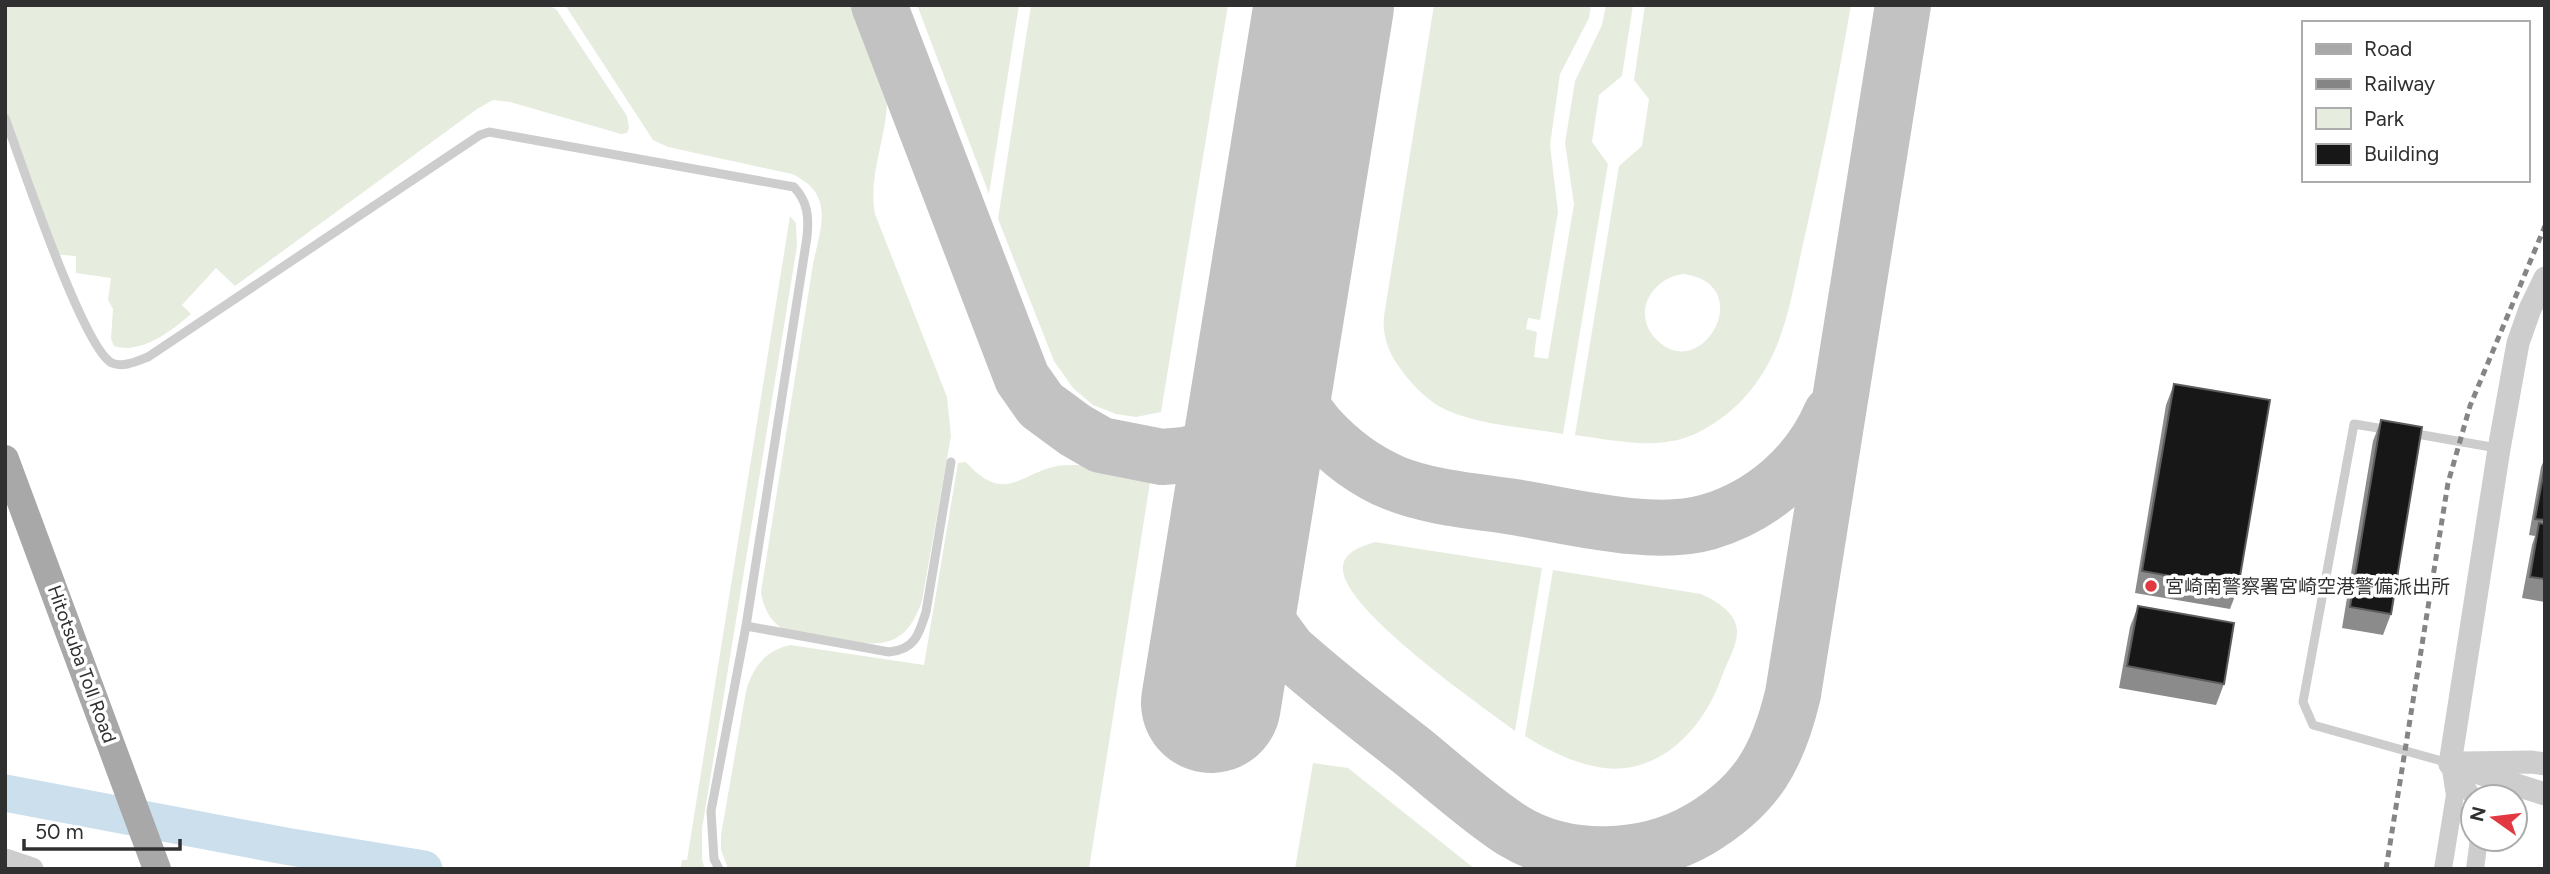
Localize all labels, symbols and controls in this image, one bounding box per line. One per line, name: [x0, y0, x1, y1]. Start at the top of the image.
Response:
legend: [2302, 21, 2529, 182]
text: Road: [2364, 36, 2412, 61]
text: Railway: [2364, 71, 2435, 96]
text: Park: [2364, 106, 2405, 131]
text: Building: [2364, 141, 2439, 166]
place label: 宮崎南警察署宮崎空港警備派出所: [2165, 575, 2450, 598]
marker: 宮崎南警察署宮崎空港警備派出所: [2143, 578, 2159, 594]
street label: Hitotsuba Toll Road: [43, 582, 121, 746]
north arrow: [2459, 783, 2529, 853]
text: N: [2465, 804, 2491, 824]
scale bar: [24, 808, 180, 852]
text: 50 m: [35, 819, 84, 844]

